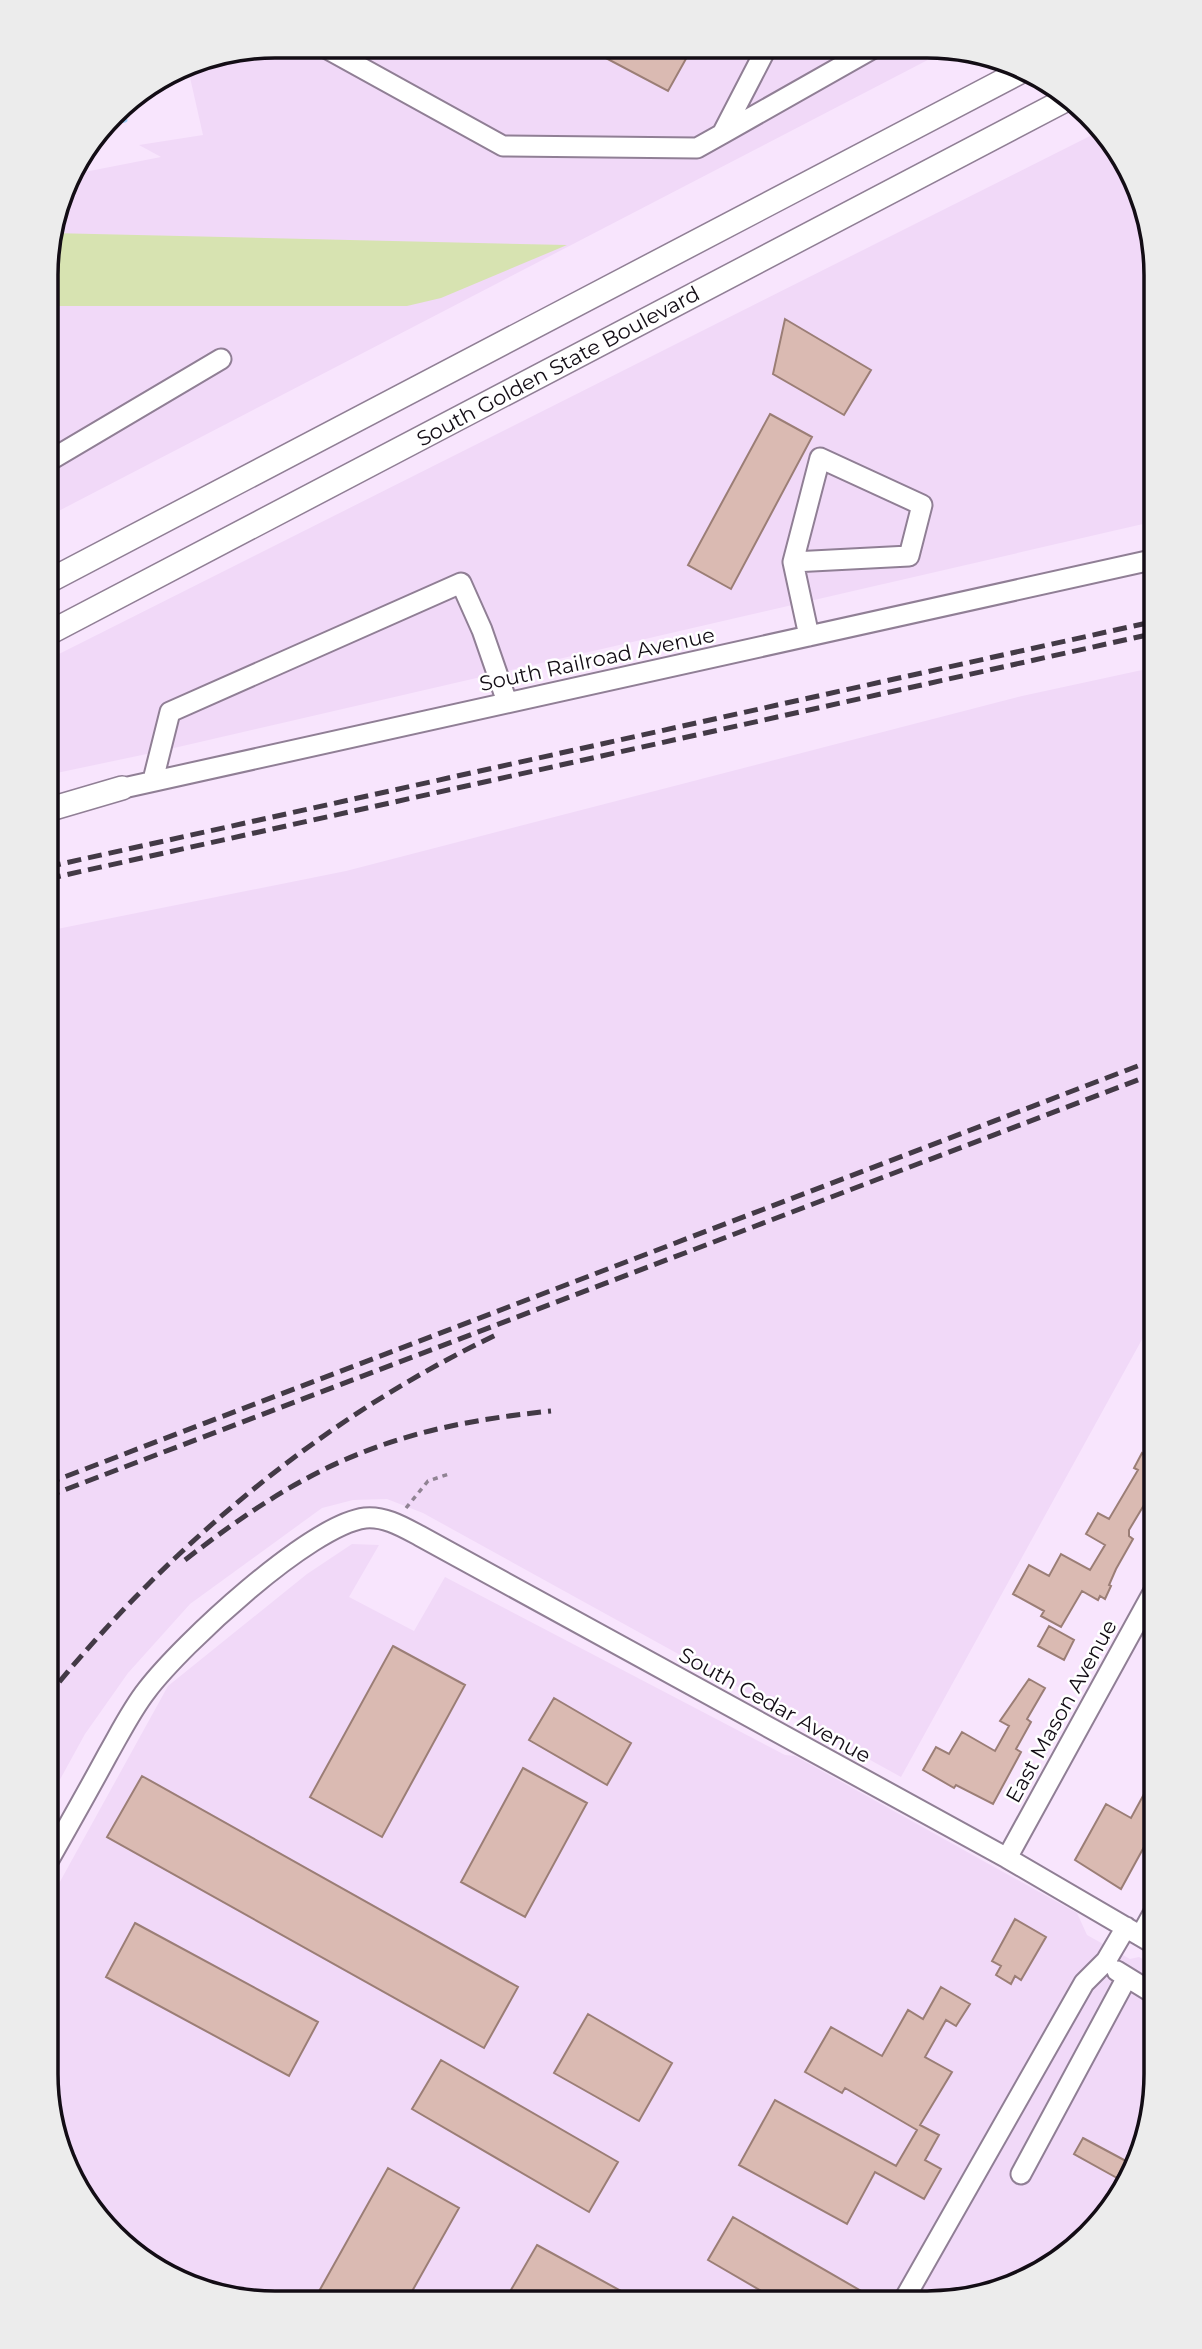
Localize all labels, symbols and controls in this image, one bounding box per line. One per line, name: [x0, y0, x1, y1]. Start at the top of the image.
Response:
street label: South Golden State Boulevard: [412, 281, 704, 451]
street label: South Railroad Avenue: [477, 622, 717, 696]
street label: East Mason Avenue: [1000, 1615, 1122, 1807]
street label: South Cedar Avenue: [675, 1642, 875, 1768]

